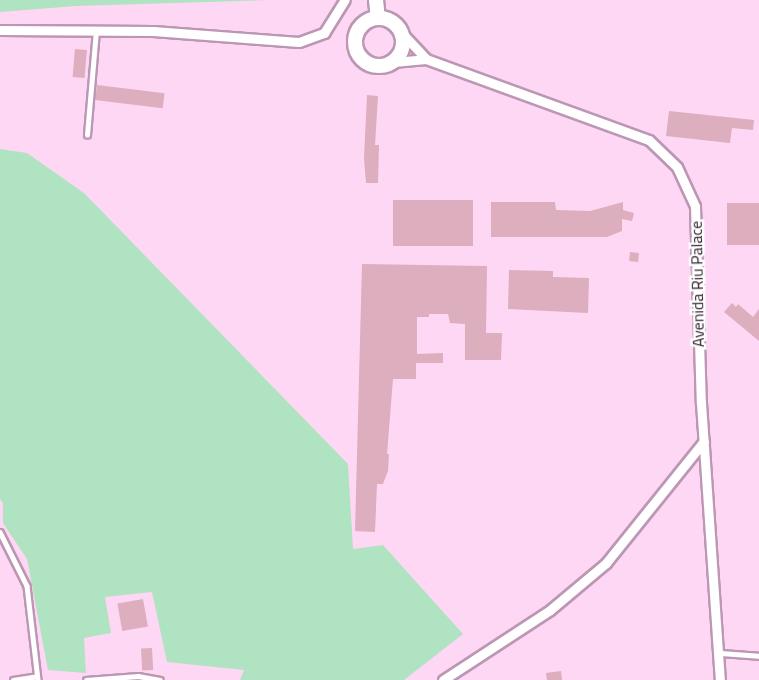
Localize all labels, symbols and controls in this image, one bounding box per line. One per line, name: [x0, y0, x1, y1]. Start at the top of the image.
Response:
street label: Avenida Riu Palace: [686, 221, 708, 347]

